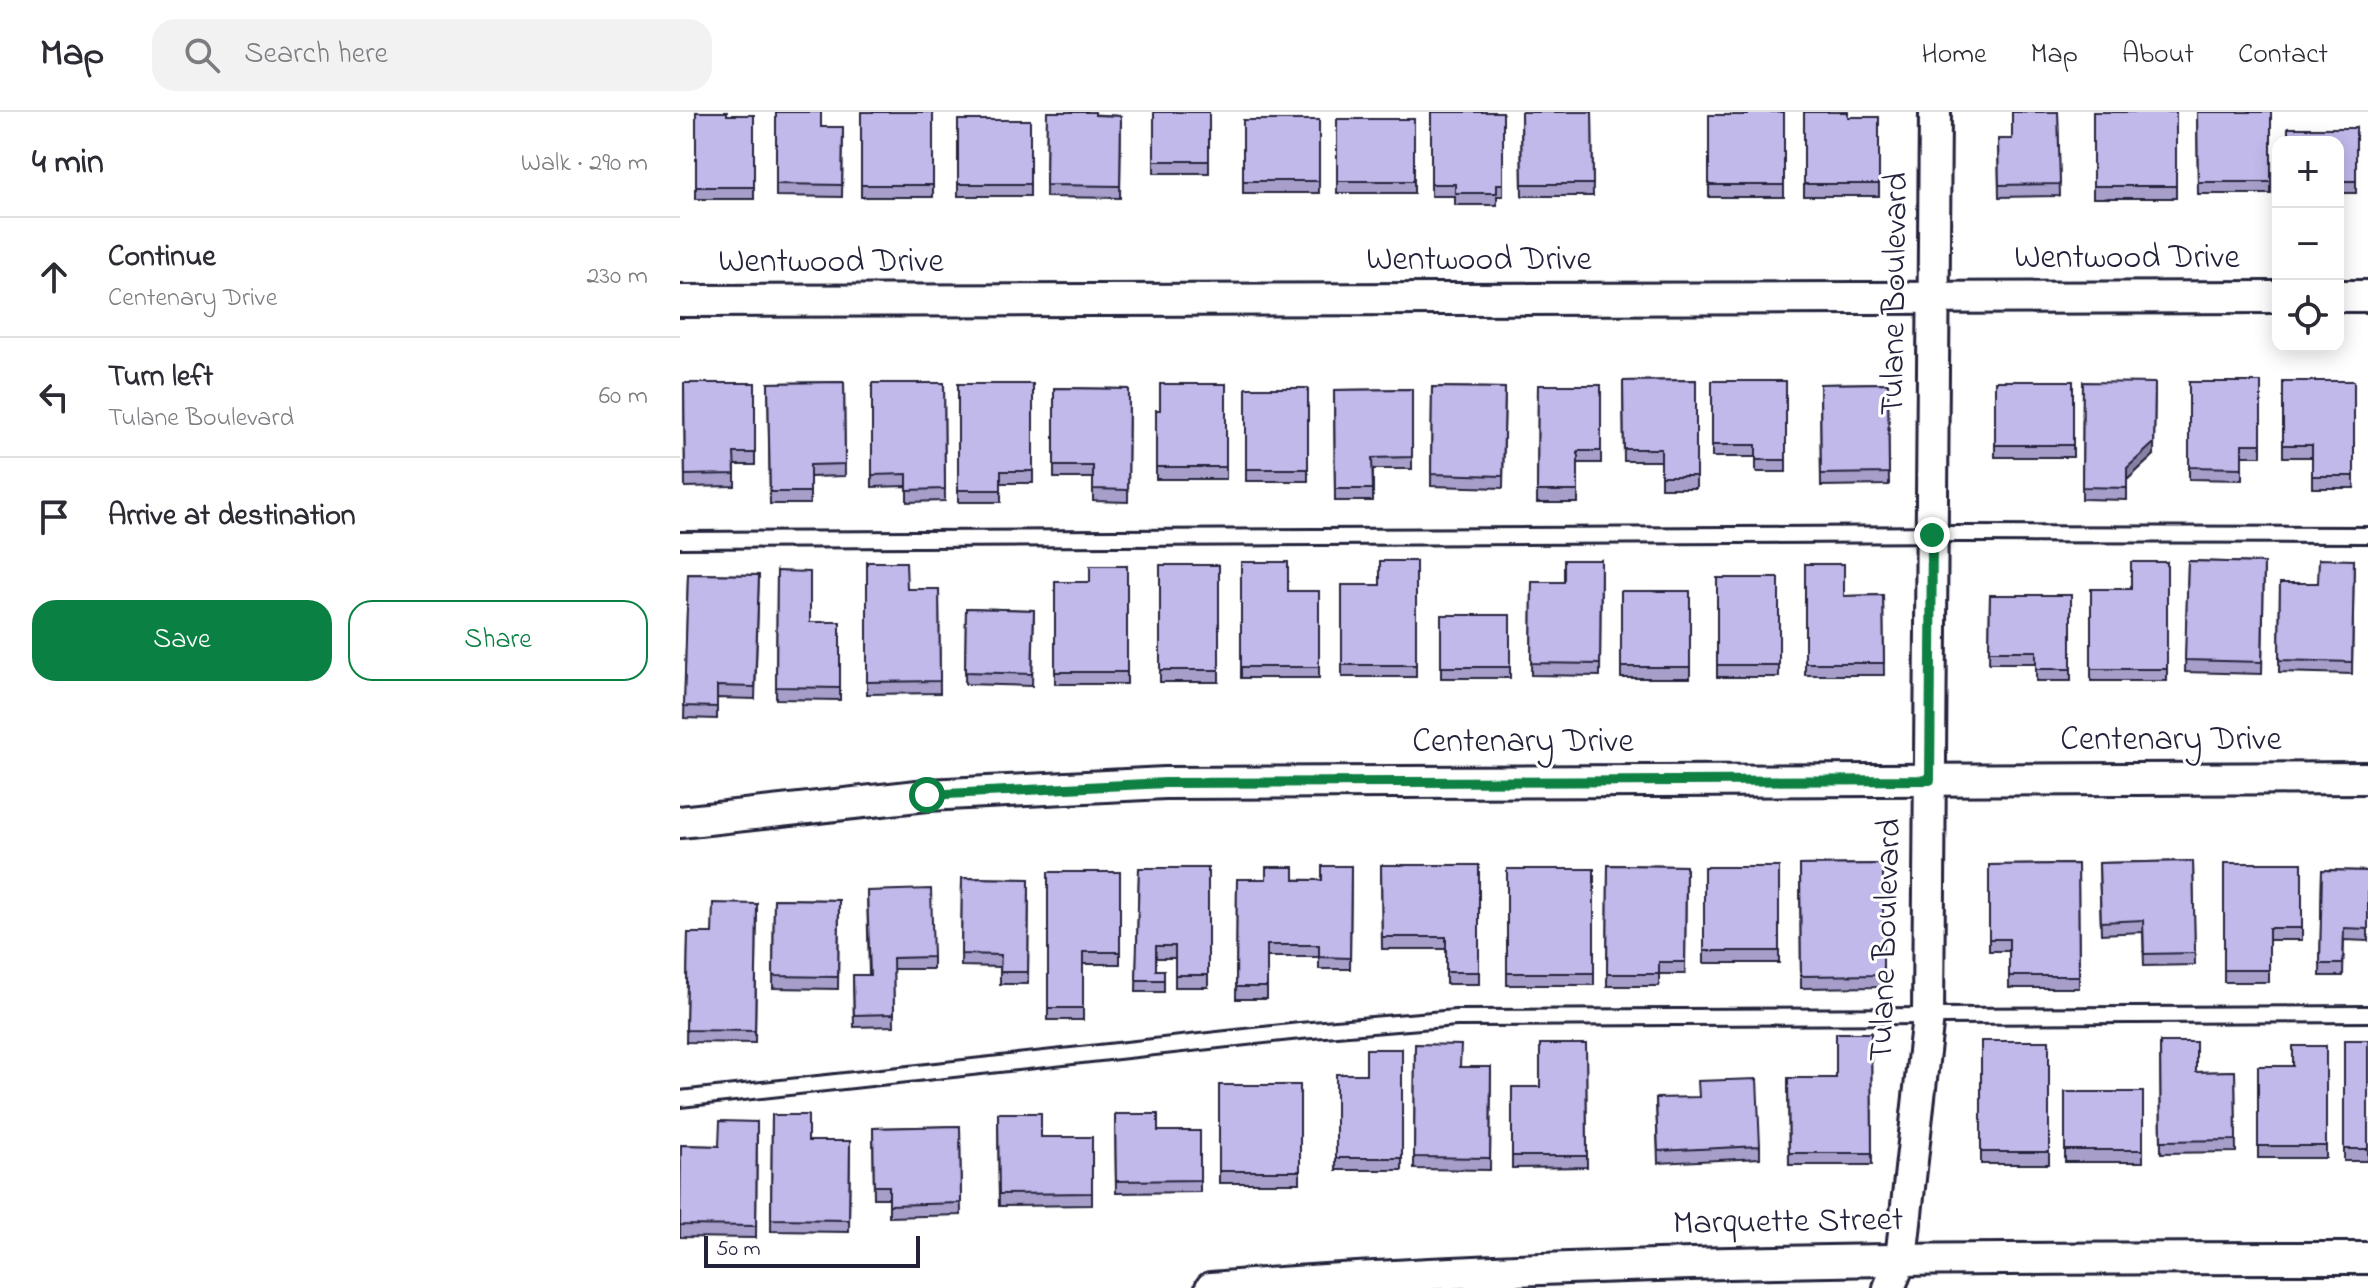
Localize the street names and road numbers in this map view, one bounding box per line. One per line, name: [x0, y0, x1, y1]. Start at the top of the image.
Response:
street label: Tulane Boulevard: [1869, 172, 1923, 416]
street label: Wentwood Drive: [2014, 234, 2241, 284]
street label: Wentwood Drive: [1366, 236, 1593, 286]
street label: Wentwood Drive: [718, 238, 945, 288]
street label: Centenary Drive: [2060, 716, 2282, 766]
street label: Centenary Drive: [1412, 718, 1634, 768]
street label: Tulane Boulevard: [1858, 818, 1916, 1062]
street label: Marquette Street: [1672, 1196, 1904, 1250]

